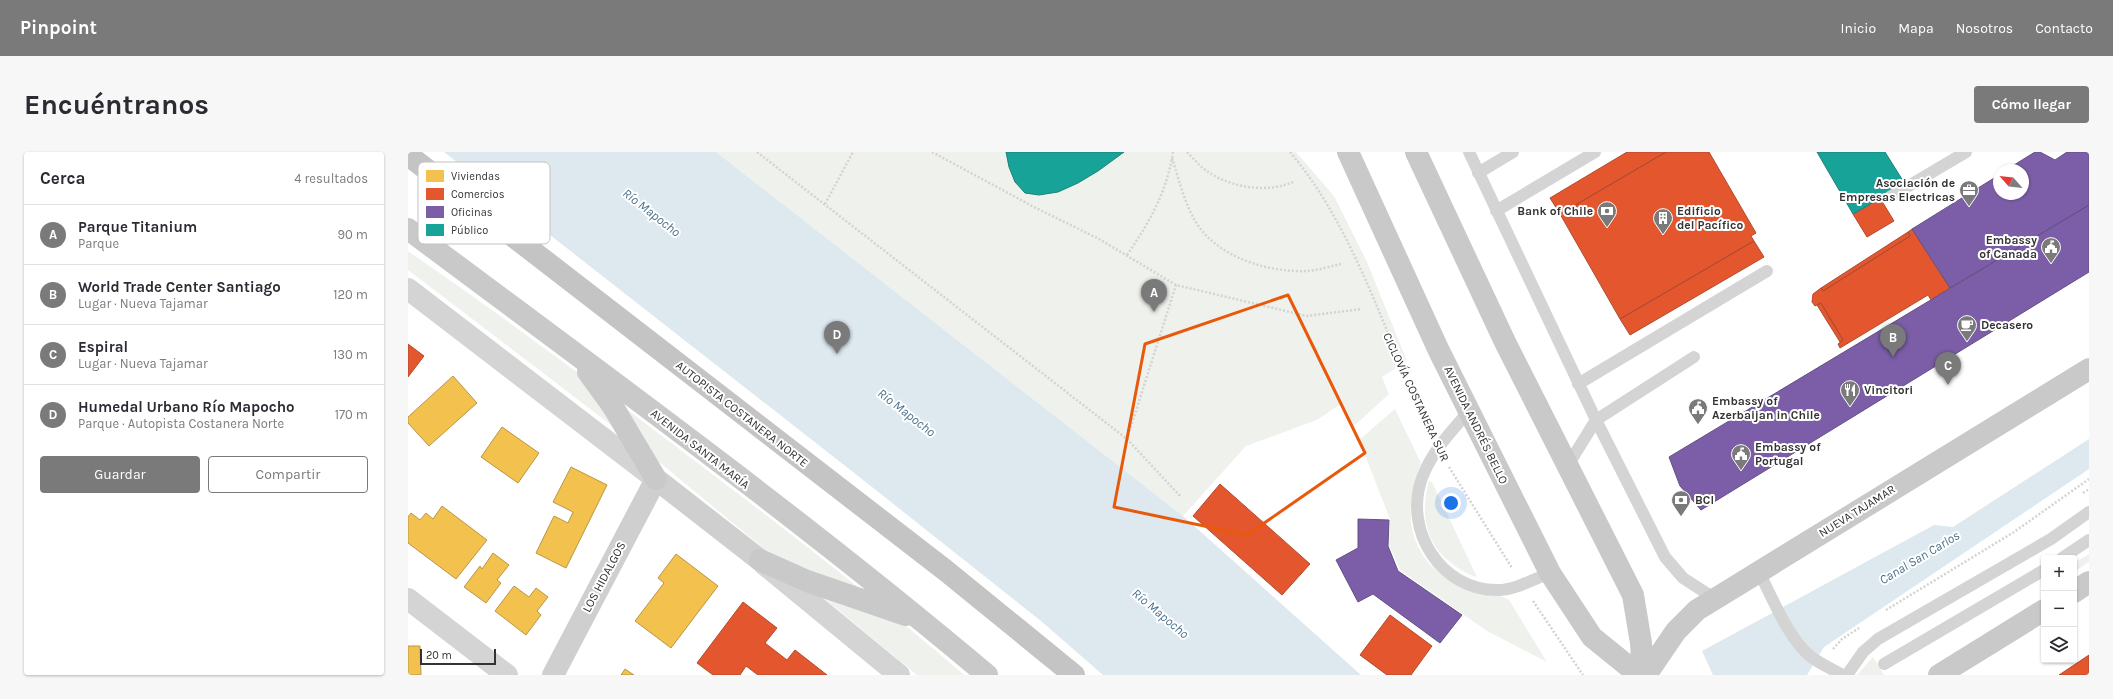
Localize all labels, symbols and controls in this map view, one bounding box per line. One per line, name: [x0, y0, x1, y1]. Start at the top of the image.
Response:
text: Pinpoint: [20, 17, 97, 39]
text: Inicio: [1841, 20, 1876, 37]
text: Mapa: [1898, 20, 1934, 37]
text: Nosotros: [1956, 20, 2013, 37]
text: Contacto: [2035, 20, 2093, 37]
button: Cómo llegar: [1974, 86, 2089, 123]
text: Encuéntranos: [24, 88, 209, 121]
legend: [418, 162, 550, 244]
north arrow: [1993, 164, 2029, 200]
text: Cerca: [40, 168, 85, 188]
text: Viviendas: [451, 170, 500, 183]
text: 4 resultados: [294, 171, 368, 186]
place label: Asociación de Empresas Electricas: [1839, 176, 1955, 204]
office icon: Asociación de Empresas Electricas: [1958, 179, 1980, 207]
water label: Río Mapocho: [620, 185, 684, 240]
text: Comercios: [451, 188, 505, 201]
bank icon: Bank of Chile: [1596, 200, 1618, 228]
place label: Bank of Chile: [1517, 204, 1593, 218]
place label: Edificio del Pacífico: [1677, 204, 1743, 232]
text: Oficinas: [451, 206, 493, 219]
building icon: Edificio del Pacífico: [1652, 207, 1674, 235]
text: Parque Titanium: [78, 218, 197, 236]
text: Público: [451, 224, 488, 237]
text: A: [49, 227, 57, 242]
text: 90 m: [337, 227, 368, 242]
place label: Embassy of Canada: [1979, 233, 2037, 261]
text: Parque: [78, 236, 119, 251]
public building icon: Embassy of Canada: [2040, 236, 2062, 264]
text: World Trade Center Santiago: [78, 278, 281, 296]
pin: A: [1141, 279, 1167, 312]
text: B: [49, 287, 57, 302]
text: 120 m: [333, 287, 368, 302]
text: Lugar · Nueva Tajamar: [78, 296, 208, 311]
cafe icon: Decasero: [1956, 314, 1978, 342]
place label: Decasero: [1981, 318, 2033, 332]
pin: D: [824, 321, 850, 354]
pin: B: [1880, 324, 1906, 357]
street label: CICLOVÍA COSTANERA SUR: [1380, 330, 1453, 464]
text: Espiral: [78, 338, 128, 356]
text: C: [49, 347, 57, 362]
text: 130 m: [333, 347, 368, 362]
pin: C: [1935, 352, 1961, 385]
text: Lugar · Nueva Tajamar: [78, 356, 208, 371]
street label: AUTOPISTA COSTANERA NORTE: [673, 358, 811, 470]
street label: AVENIDA ANDRÉS BELLO: [1441, 363, 1512, 487]
restaurant icon: Vincitori: [1839, 379, 1861, 407]
place label: Vincitori: [1864, 383, 1913, 397]
water label: Río Mapocho: [875, 385, 939, 440]
place label: Embassy of Azerbaijan in Chile: [1712, 394, 1820, 422]
public building icon: Embassy of Azerbaijan in Chile: [1687, 397, 1709, 425]
text: Humedal Urbano Río Mapocho: [78, 398, 295, 416]
street label: AVENIDA SANTA MARÍA: [648, 405, 753, 492]
text: D: [49, 407, 57, 422]
text: 170 m: [335, 407, 368, 422]
text: Parque · Autopista Costanera Norte: [78, 416, 284, 431]
place label: Embassy of Portugal: [1755, 440, 1821, 468]
public building icon: Embassy of Portugal: [1730, 443, 1752, 471]
button: Guardar: [40, 456, 200, 493]
button: Compartir: [208, 456, 368, 493]
street label: NUEVA TAJAMAR: [1816, 482, 1898, 540]
bank icon: BCI: [1670, 489, 1692, 517]
your location: [1441, 493, 1461, 513]
place label: BCI: [1695, 493, 1714, 507]
water label: Canal San Carlos: [1876, 528, 1962, 587]
street label: LOS HIDALGOS: [580, 539, 628, 615]
map controls: [2041, 555, 2077, 663]
button: +: [2041, 555, 2077, 591]
water label: Río Mapocho: [1129, 585, 1192, 642]
button: −: [2041, 591, 2077, 627]
button: layers: [2041, 627, 2077, 663]
scale bar: [420, 647, 496, 666]
text: 20 m: [426, 649, 452, 662]

